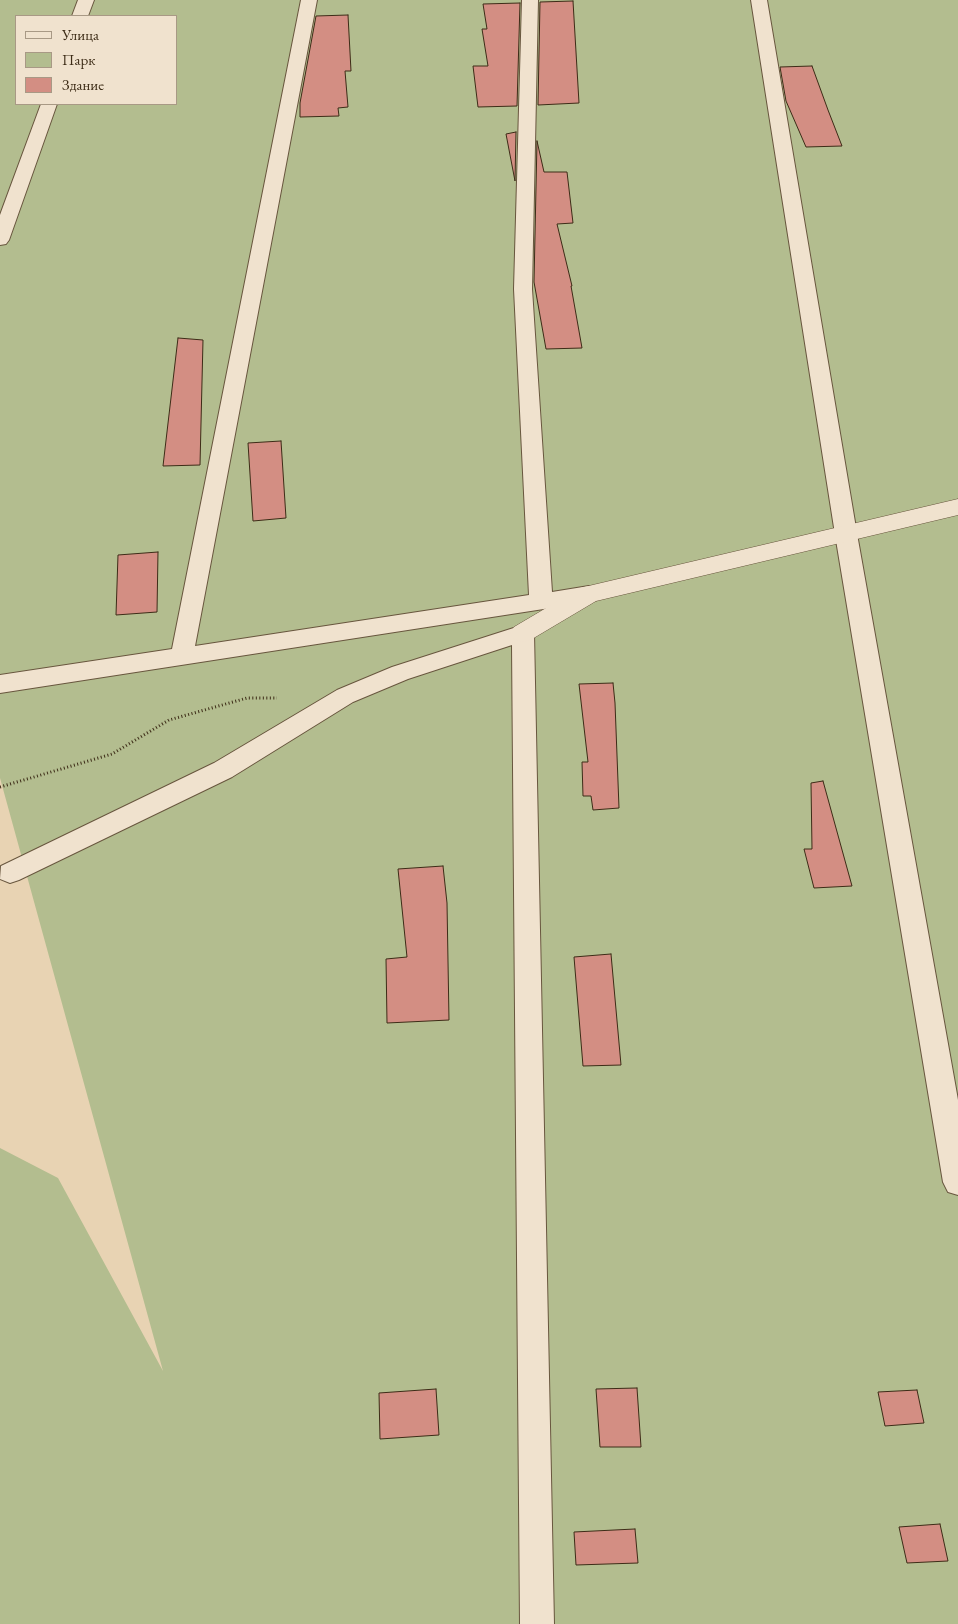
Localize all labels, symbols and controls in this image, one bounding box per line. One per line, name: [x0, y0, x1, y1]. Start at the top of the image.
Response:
legend: [15, 15, 178, 105]
text: Улица: [62, 25, 99, 44]
text: Парк: [62, 50, 95, 69]
text: Здание: [62, 75, 104, 94]

